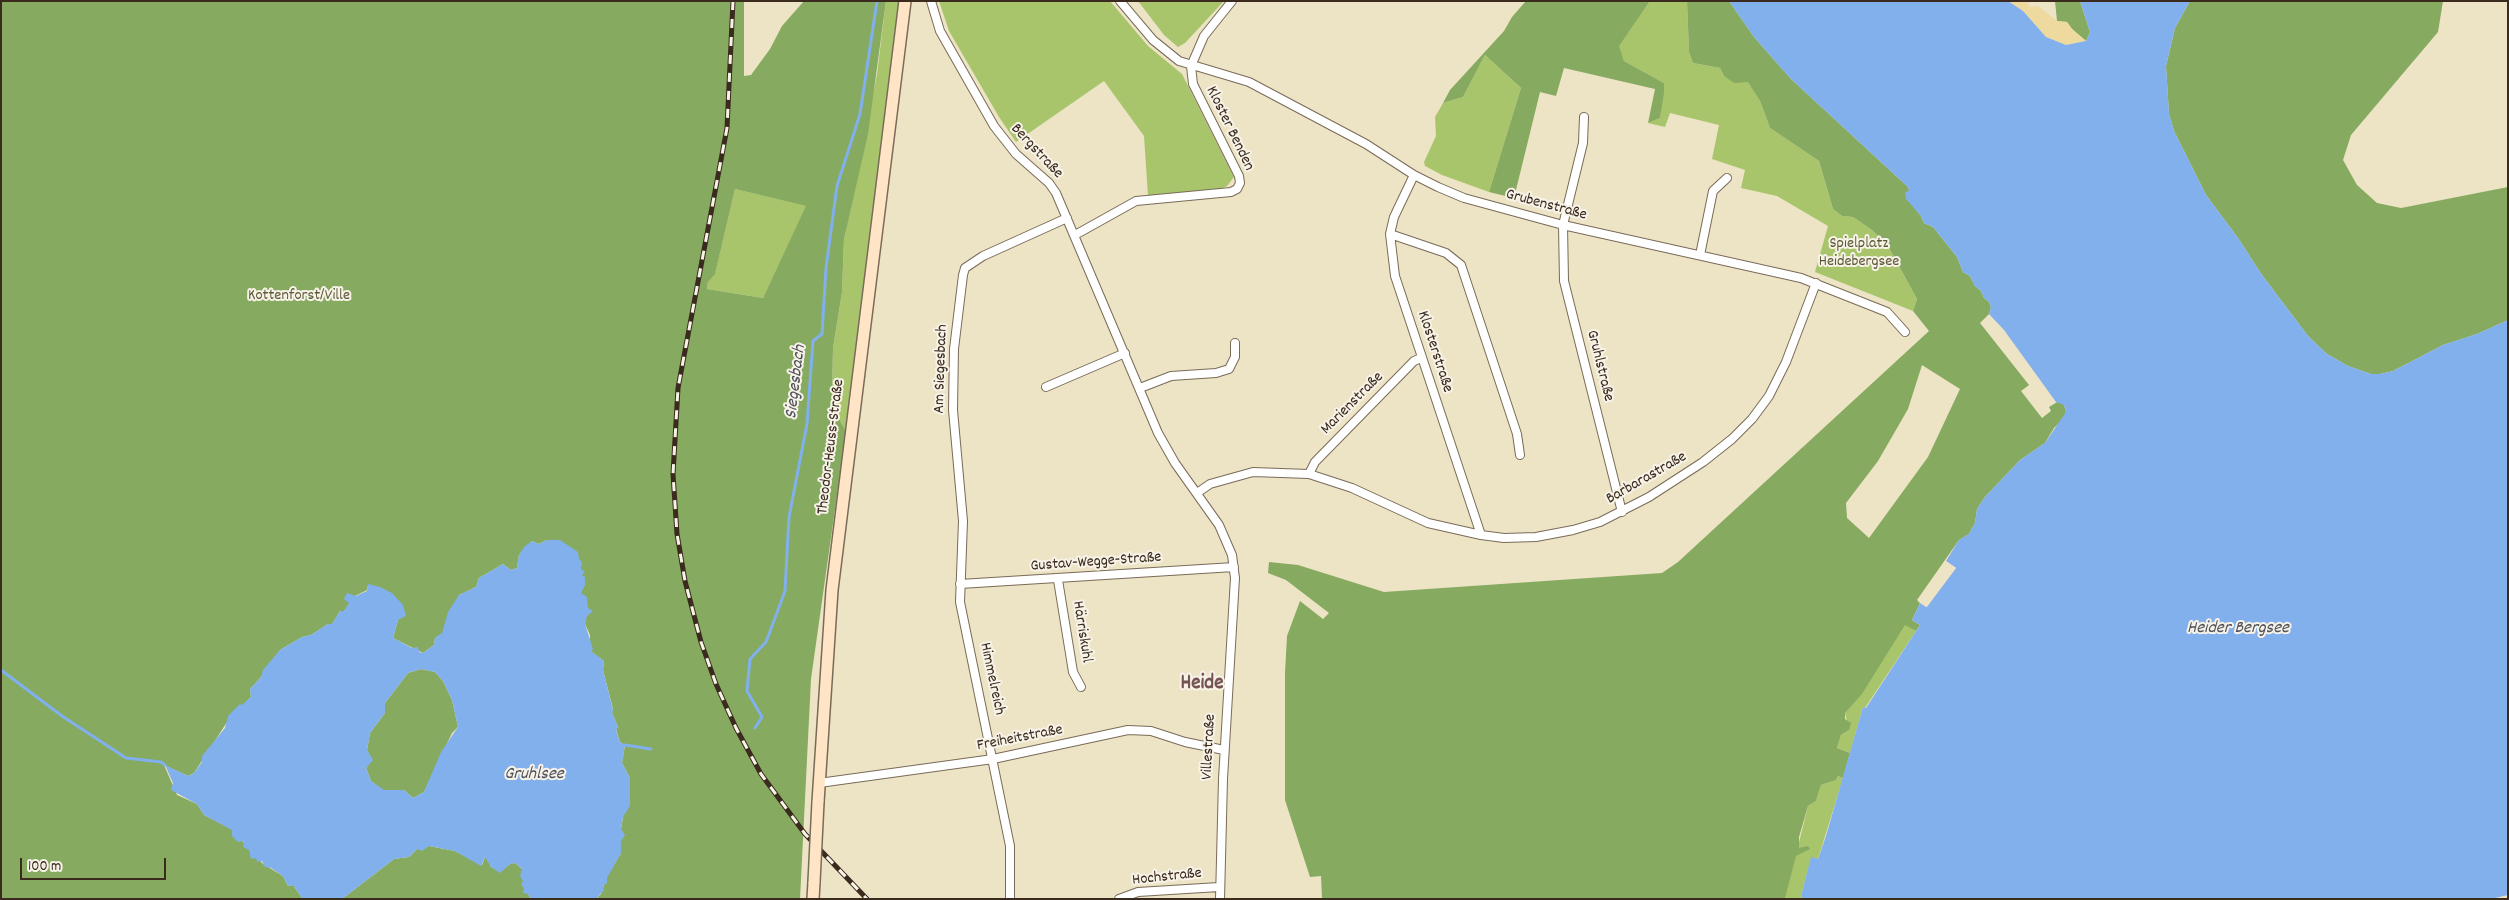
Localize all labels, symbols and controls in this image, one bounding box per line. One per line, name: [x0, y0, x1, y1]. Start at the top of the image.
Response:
street label: Kloster Benden: [1200, 84, 1258, 174]
street label: Bergstraße: [1006, 120, 1066, 184]
street label: Grubenstraße: [1503, 186, 1589, 226]
park label: Spielplatz Heidebergsee: [1819, 235, 1899, 273]
park label: Kottenforst/Ville: [248, 287, 350, 307]
street label: Klosterstraße: [1412, 309, 1456, 395]
street label: Am Siegesbach: [931, 324, 953, 414]
street label: Gruhlstraße: [1581, 328, 1617, 404]
water label: Siegesbach: [782, 344, 812, 420]
street label: Marienstraße: [1318, 369, 1388, 439]
street label: Theodor-Heuss-Straße: [814, 378, 850, 516]
street label: Barbarastraße: [1603, 448, 1691, 510]
street label: Gustav-Wegge-Straße: [1030, 549, 1162, 577]
street label: Härriskuhl: [1067, 600, 1095, 664]
water label: Heider Bergsee: [2187, 619, 2289, 641]
street label: Himmelreich: [974, 641, 1008, 717]
district label: Heide: [1181, 672, 1223, 698]
street label: Villestraße: [1199, 714, 1221, 780]
street label: Freiheitstraße: [975, 721, 1065, 757]
water label: Gruhlsee: [504, 765, 564, 787]
scale bar: [22, 848, 169, 880]
text: 100 m: [28, 856, 61, 878]
street label: Hochstraße: [1131, 865, 1203, 891]

